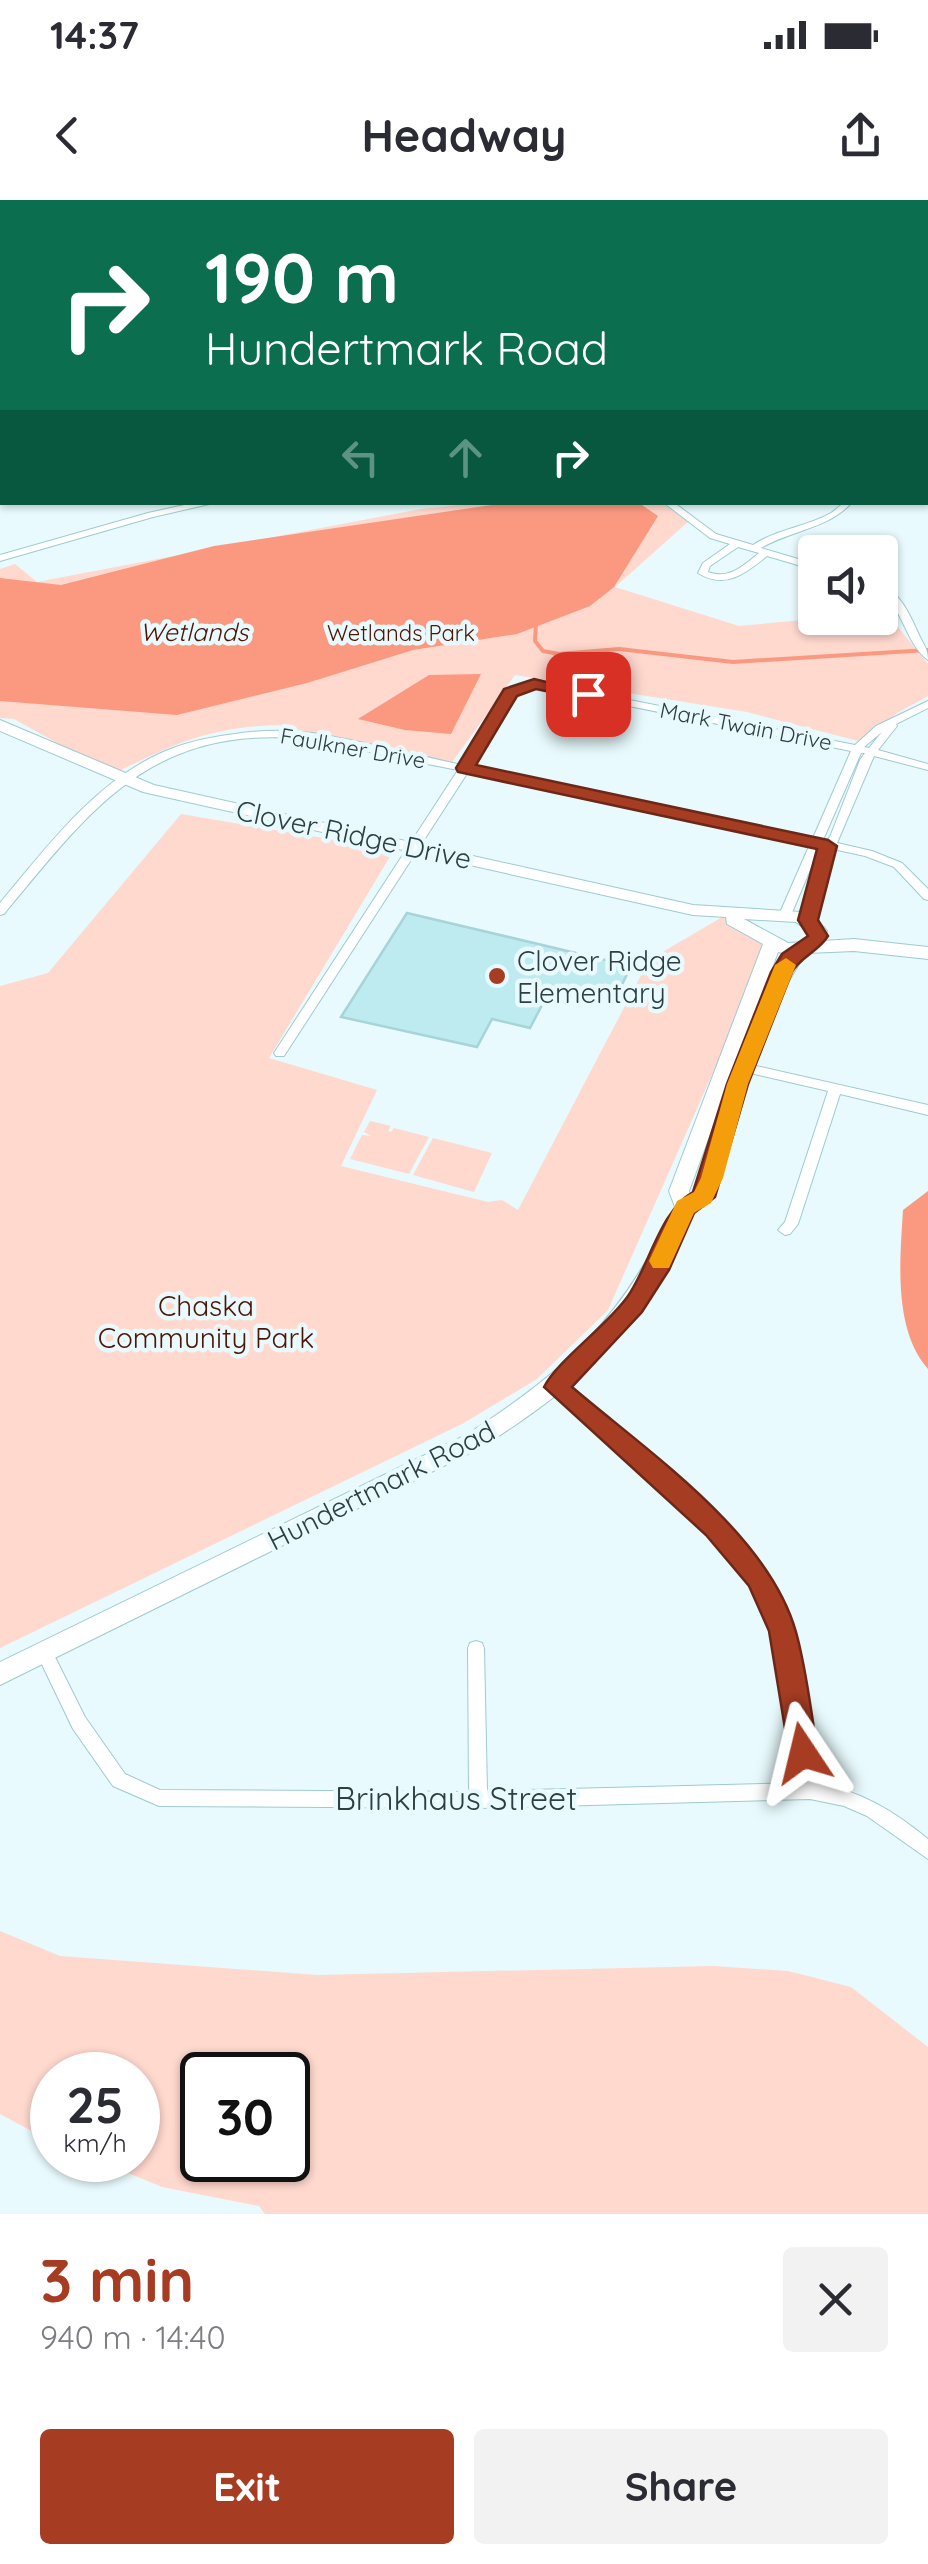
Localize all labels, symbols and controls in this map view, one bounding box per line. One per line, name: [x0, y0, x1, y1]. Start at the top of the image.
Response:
text: 14:37: [50, 11, 139, 59]
text: Headway: [361, 107, 567, 163]
icon: back: [40, 108, 95, 163]
icon: share: [833, 108, 888, 163]
text: 190 m: [205, 233, 399, 321]
icon: right: [40, 240, 170, 370]
text: Hundertmark Road: [205, 320, 608, 376]
icon: left: [333, 430, 388, 485]
icon: ahead: [438, 430, 493, 485]
icon: right: [543, 430, 598, 485]
map controls: [798, 535, 898, 635]
button: sound: [798, 535, 898, 635]
water label: Wetlands: [140, 616, 251, 647]
park label: Wetlands Park: [327, 619, 475, 647]
pin: [546, 652, 631, 737]
icon: arrive: [561, 667, 616, 722]
street label: Mark Twain Drive: [658, 696, 834, 756]
street label: Faulkner Drive: [278, 721, 428, 775]
street label: Clover Ridge Drive: [233, 792, 475, 876]
place label: Clover Ridge Elementary: [517, 943, 682, 1010]
marker: Clover Ridge Elementary: [486, 965, 508, 987]
park label: Chaska Community Park: [98, 1288, 314, 1355]
street label: Hundertmark Road: [261, 1412, 501, 1558]
position arrow: [751, 1701, 855, 1805]
street label: Brinkhaus Street: [335, 1778, 577, 1818]
speed limit sign: 30: [180, 2052, 310, 2182]
text: 25: [66, 2073, 124, 2136]
text: km/h: [63, 2127, 127, 2158]
text: 3 min: [40, 2242, 194, 2317]
button: close: [783, 2247, 888, 2352]
text: 940 m · 14:40: [40, 2317, 226, 2357]
button: Exit: [40, 2429, 454, 2544]
button: Share: [474, 2429, 888, 2544]

